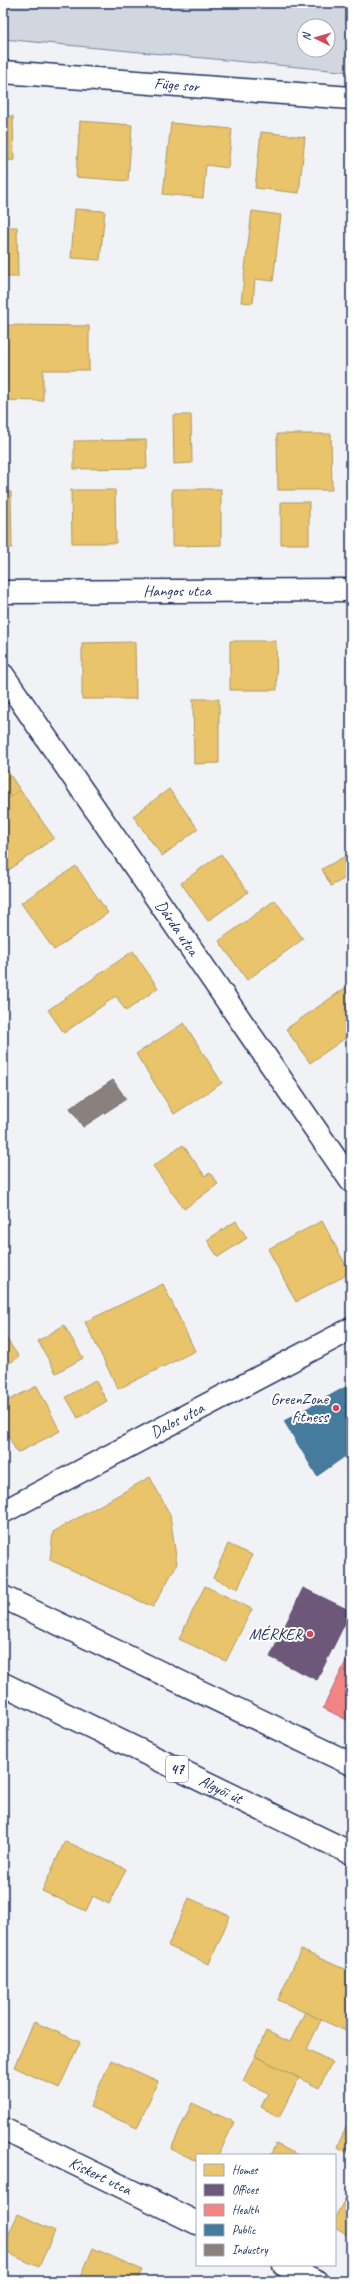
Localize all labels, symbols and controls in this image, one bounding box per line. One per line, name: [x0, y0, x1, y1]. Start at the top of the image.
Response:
north arrow: [296, 18, 336, 58]
text: N: [299, 31, 313, 41]
street label: Füge sor: [153, 73, 201, 97]
street label: Hangos utca: [143, 581, 212, 601]
street label: Dárda utca: [151, 896, 204, 961]
place label: GreenZone fitness: [270, 1389, 330, 1427]
street label: Dalos utca: [147, 1398, 209, 1443]
marker: GreenZone fitness: [331, 1403, 341, 1413]
place label: MÉRKER: [249, 1624, 303, 1644]
marker: MÉRKER: [305, 1629, 315, 1639]
road number: 47: [166, 1756, 188, 1782]
street label: Algyői út: [196, 1771, 247, 1809]
street label: Kiskert utca: [66, 2153, 136, 2200]
legend: [196, 2154, 336, 2266]
text: Homes: [232, 2162, 259, 2178]
text: Offices: [232, 2182, 259, 2198]
text: Health: [232, 2202, 259, 2218]
text: Public: [232, 2222, 256, 2238]
text: Industry: [232, 2242, 269, 2258]

